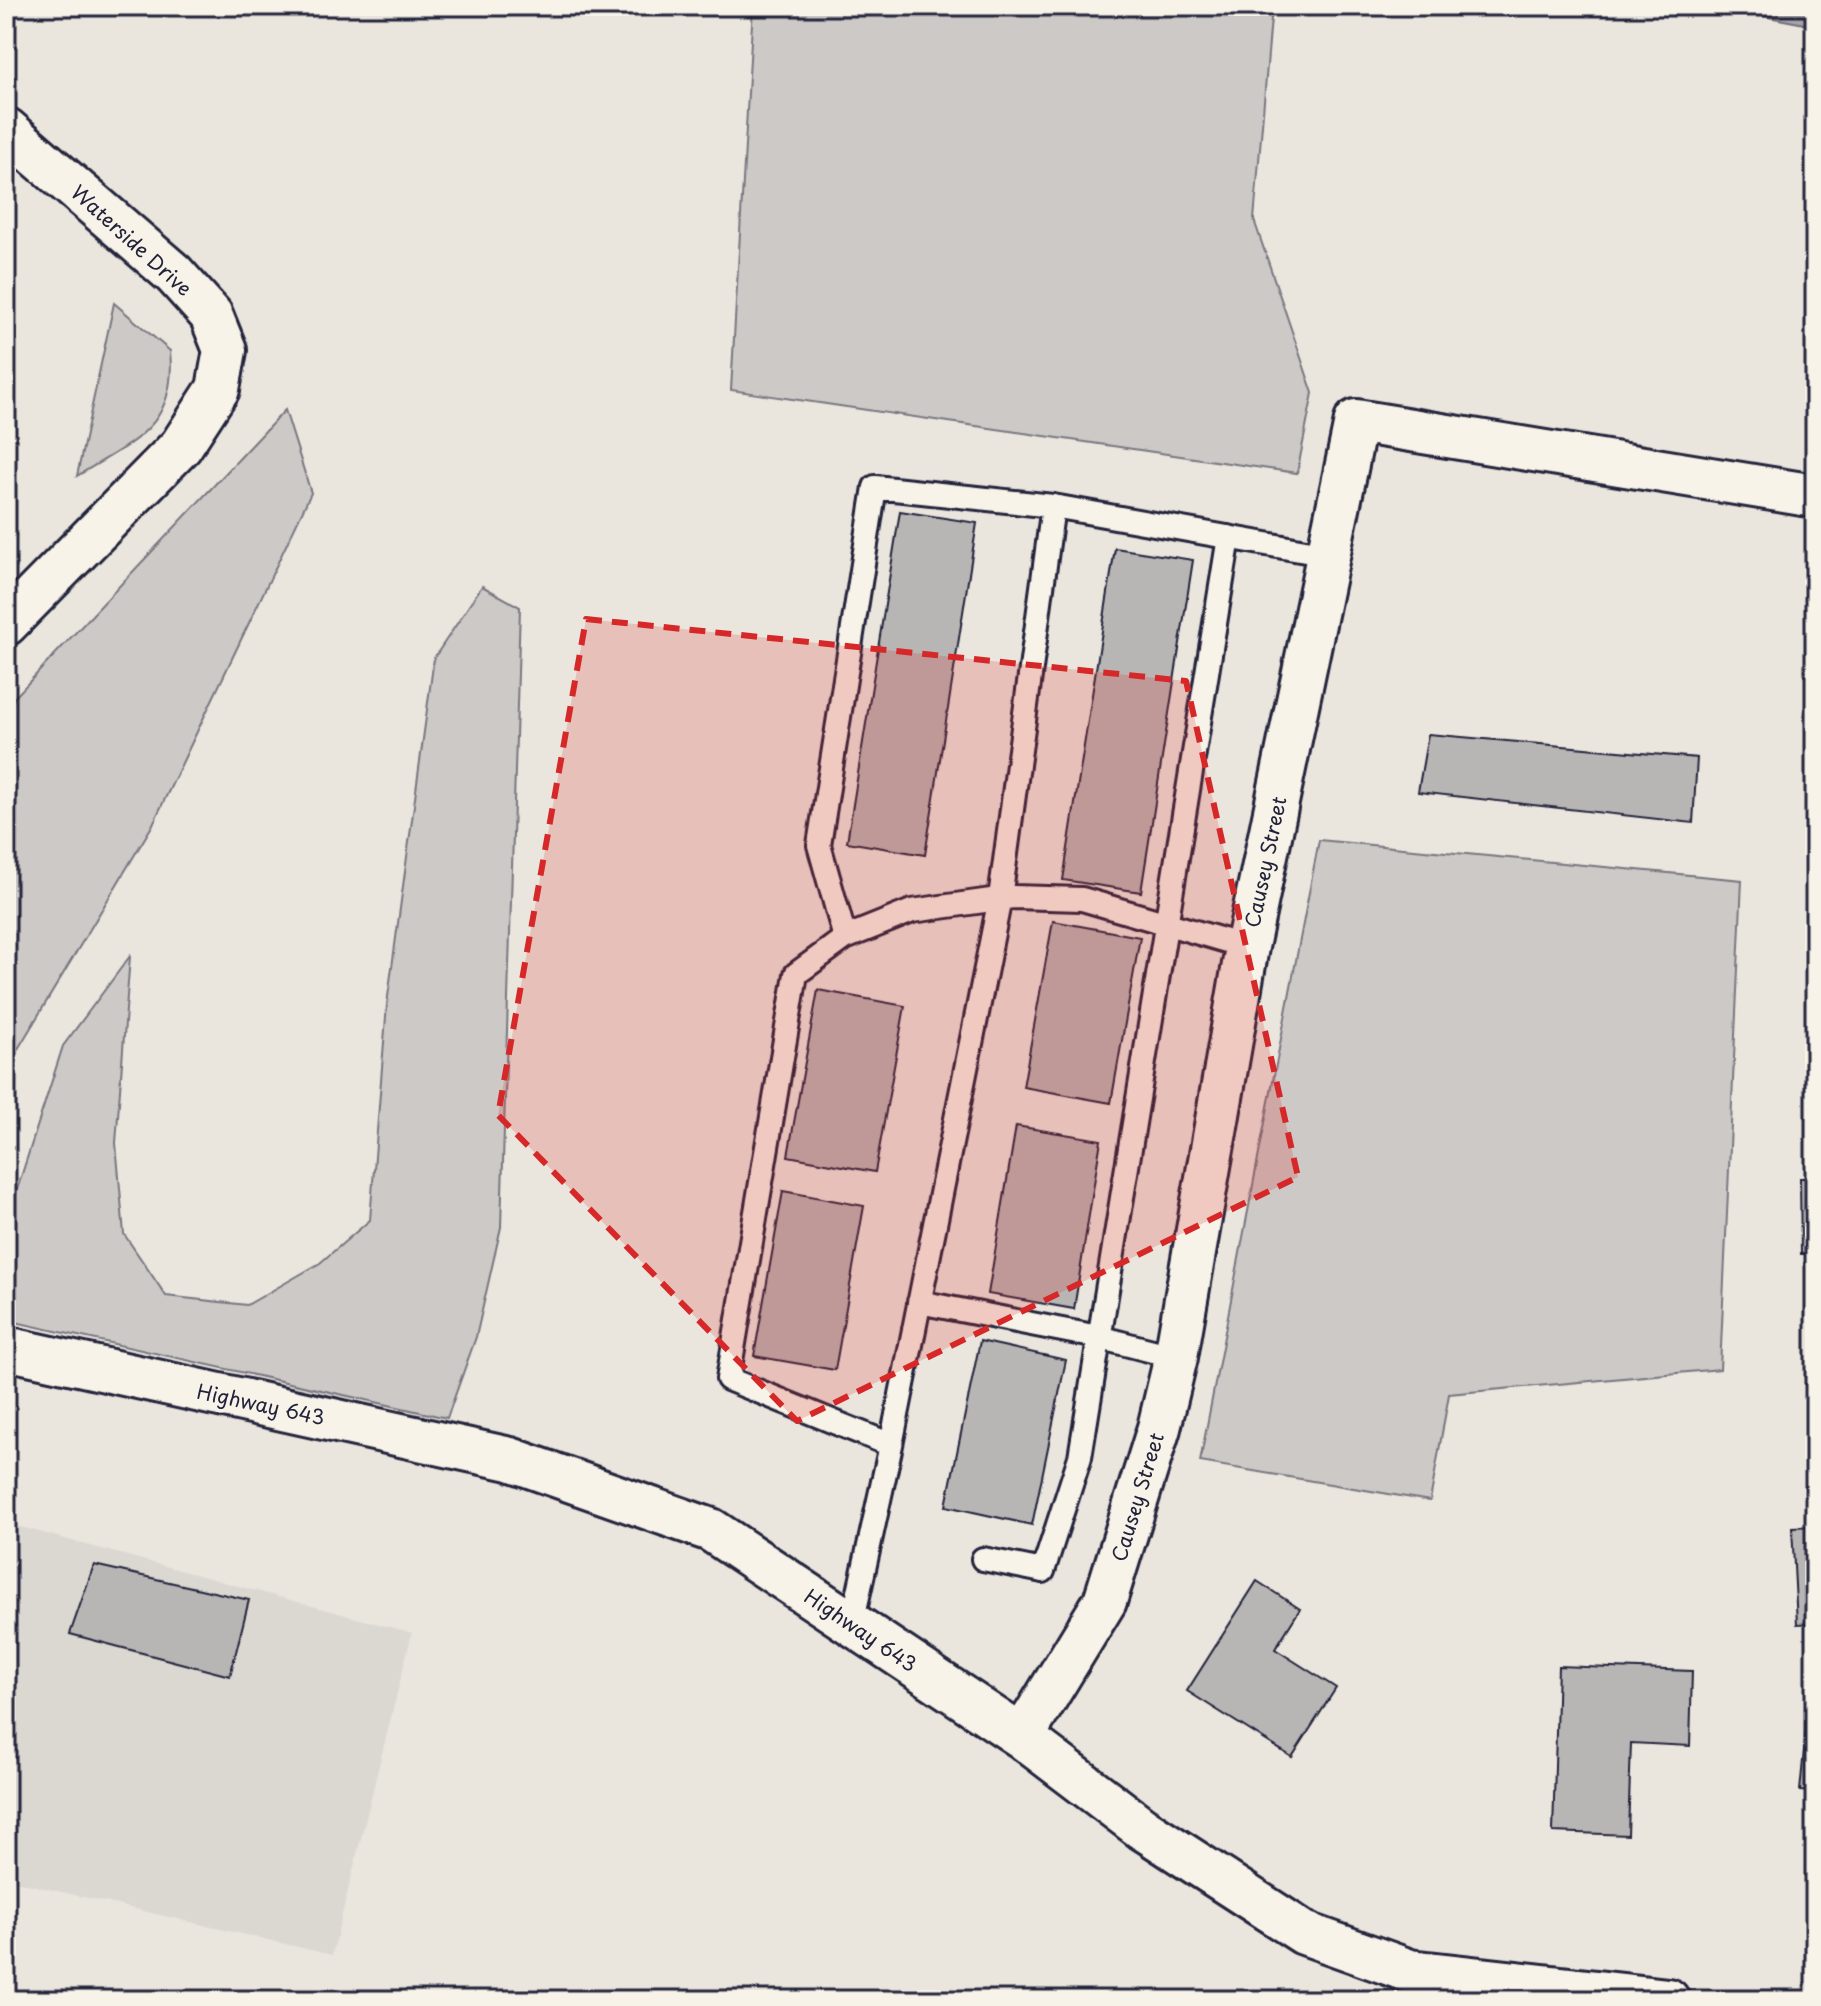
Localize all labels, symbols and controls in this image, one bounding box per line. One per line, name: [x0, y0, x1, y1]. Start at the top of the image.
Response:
street label: Waterside Drive: [65, 177, 199, 303]
street label: Causey Street: [1236, 794, 1294, 930]
street label: Highway 643: [194, 1376, 328, 1432]
street label: Causey Street: [1103, 1429, 1171, 1565]
street label: Highway 643: [799, 1581, 923, 1679]

